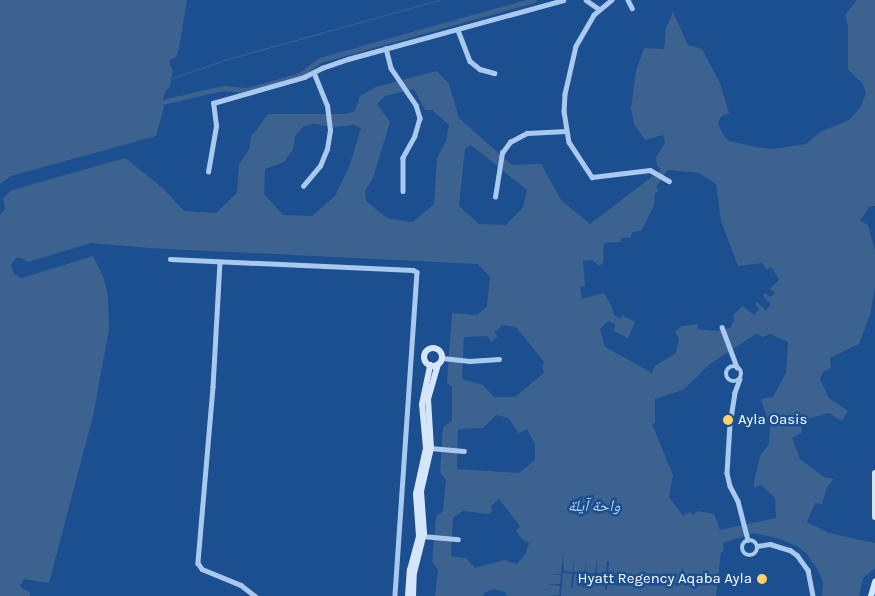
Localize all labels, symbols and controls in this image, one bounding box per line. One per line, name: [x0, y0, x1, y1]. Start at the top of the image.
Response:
place label: Ayla Oasis: [738, 411, 807, 429]
marker: Ayla Oasis: [722, 414, 734, 426]
water label: واحة آيلة: [568, 496, 620, 516]
place label: Hyatt Regency Aqaba Ayla: [578, 570, 752, 588]
marker: Hyatt Regency Aqaba Ayla: [756, 573, 768, 585]

